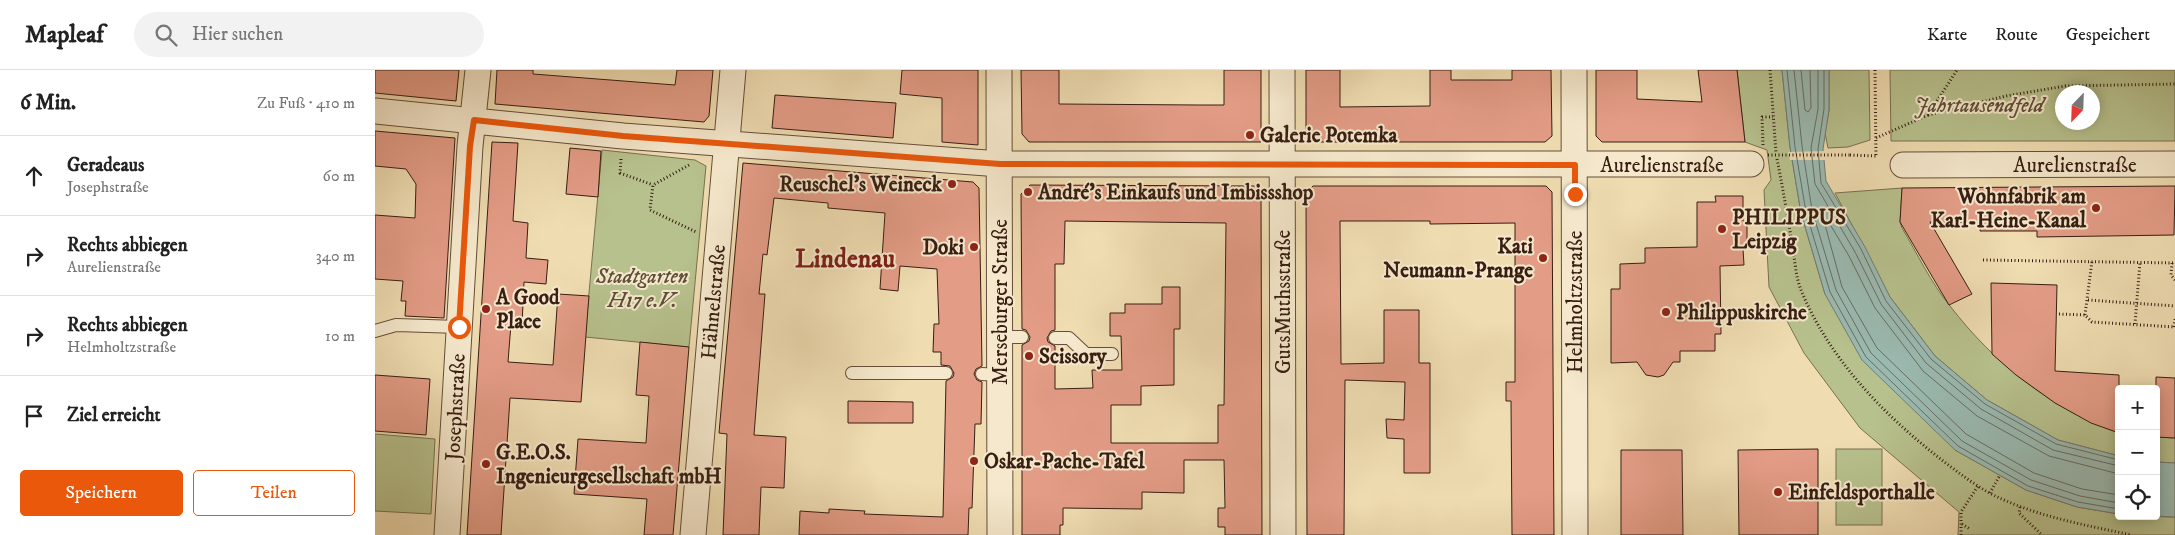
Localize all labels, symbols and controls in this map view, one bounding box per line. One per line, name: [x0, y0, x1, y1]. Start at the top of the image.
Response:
search box: [134, 12, 484, 57]
text: Mapleaf: [25, 20, 104, 50]
icon: search: [152, 21, 180, 49]
text: Hier suchen: [192, 23, 283, 46]
text: Karte: [1927, 24, 1967, 46]
text: Route: [1995, 24, 2038, 46]
text: Gespeichert: [2066, 24, 2150, 46]
north arrow: [2055, 85, 2100, 130]
text: 6 Min.: [20, 90, 76, 116]
text: Zu Fuß · 410 m: [257, 93, 355, 113]
park label: Jahrtausendfeld: [1914, 93, 2047, 119]
place label: Galerie Potemka: [1260, 123, 1399, 149]
marker: Galerie Potemka: [1244, 129, 1256, 141]
street label: Aurelienstraße: [1600, 153, 1724, 179]
street label: Aurelienstraße: [2013, 153, 2137, 179]
text: Geradeaus: [67, 154, 144, 177]
icon: ahead: [20, 162, 48, 190]
text: 60 m: [323, 166, 355, 186]
place label: Reuschel's Weineck: [779, 172, 943, 198]
text: Josephstraße: [67, 177, 149, 197]
marker: Reuschel's Weineck: [946, 178, 958, 190]
place label: André's Einkaufs und Imbissshop: [1037, 180, 1314, 206]
route end: [1564, 183, 1587, 206]
place label: Wohnfabrik am Karl-Heine-Kanal: [1930, 184, 2087, 234]
marker: André's Einkaufs und Imbissshop: [1022, 186, 1034, 198]
marker: Wohnfabrik am Karl-Heine-Kanal: [2090, 202, 2102, 214]
place label: PHILIPPUS Leipzig: [1732, 205, 1846, 255]
street label: Merseburger Straße: [988, 219, 1014, 385]
marker: PHILIPPUS Leipzig: [1716, 223, 1728, 235]
street label: GutsMuthsstraße: [1271, 230, 1297, 374]
street label: Helmholtzstraße: [1563, 230, 1589, 374]
text: Rechts abbiegen: [67, 234, 188, 257]
place label: Kati Neumann-Prange: [1383, 234, 1534, 284]
place label: Doki: [922, 235, 965, 261]
marker: Doki: [968, 241, 980, 253]
icon: right: [20, 242, 48, 270]
street label: Hähnelstraße: [696, 243, 732, 361]
district label: Lindenau: [795, 243, 895, 276]
text: 340 m: [316, 246, 355, 266]
marker: Kati Neumann-Prange: [1537, 252, 1549, 264]
text: Aurelienstraße: [67, 257, 161, 277]
park label: Stadtgarten H17 e.V.: [595, 264, 689, 314]
place label: A Good Place: [495, 285, 560, 335]
place label: Philippuskirche: [1676, 300, 1807, 326]
marker: A Good Place: [480, 303, 492, 315]
marker: Philippuskirche: [1660, 306, 1672, 318]
text: Rechts abbiegen: [67, 314, 188, 337]
route start: [448, 316, 471, 339]
icon: right: [20, 322, 48, 350]
text: 10 m: [325, 326, 355, 346]
text: Helmholtzstraße: [67, 337, 176, 357]
place label: Scissory: [1039, 344, 1107, 370]
marker: Scissory: [1023, 350, 1035, 362]
street label: Josephstraße: [440, 353, 472, 463]
map controls: [2115, 385, 2160, 520]
button: +: [2115, 385, 2160, 430]
icon: arrive: [20, 402, 48, 430]
text: Ziel erreicht: [67, 404, 161, 427]
button: −: [2115, 430, 2160, 475]
place label: G.E.O.S. Ingenieurgesellschaft mbH: [496, 440, 722, 490]
place label: Oskar-Pache-Tafel: [984, 449, 1145, 475]
marker: Oskar-Pache-Tafel: [968, 455, 980, 467]
marker: G.E.O.S. Ingenieurgesellschaft mbH: [480, 458, 492, 470]
button: Speichern: [20, 470, 183, 516]
button: Teilen: [193, 470, 355, 516]
button: locate: [2115, 475, 2160, 520]
place label: Einfeldsporthalle: [1788, 480, 1935, 506]
marker: Einfeldsporthalle: [1772, 486, 1784, 498]

